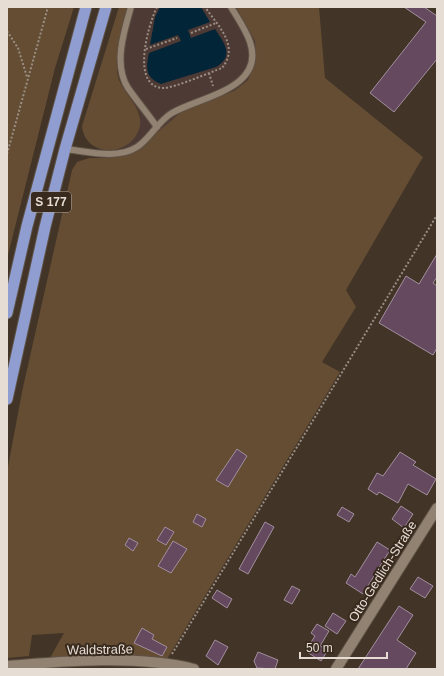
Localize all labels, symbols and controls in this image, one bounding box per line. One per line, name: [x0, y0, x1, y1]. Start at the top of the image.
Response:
road number: S 177: [31, 192, 71, 212]
street label: Otto-Gedlich-Straße: [345, 518, 420, 625]
scale bar: [300, 634, 387, 660]
street label: Waldstraße: [67, 641, 133, 658]
text: 50 m: [306, 641, 333, 655]

